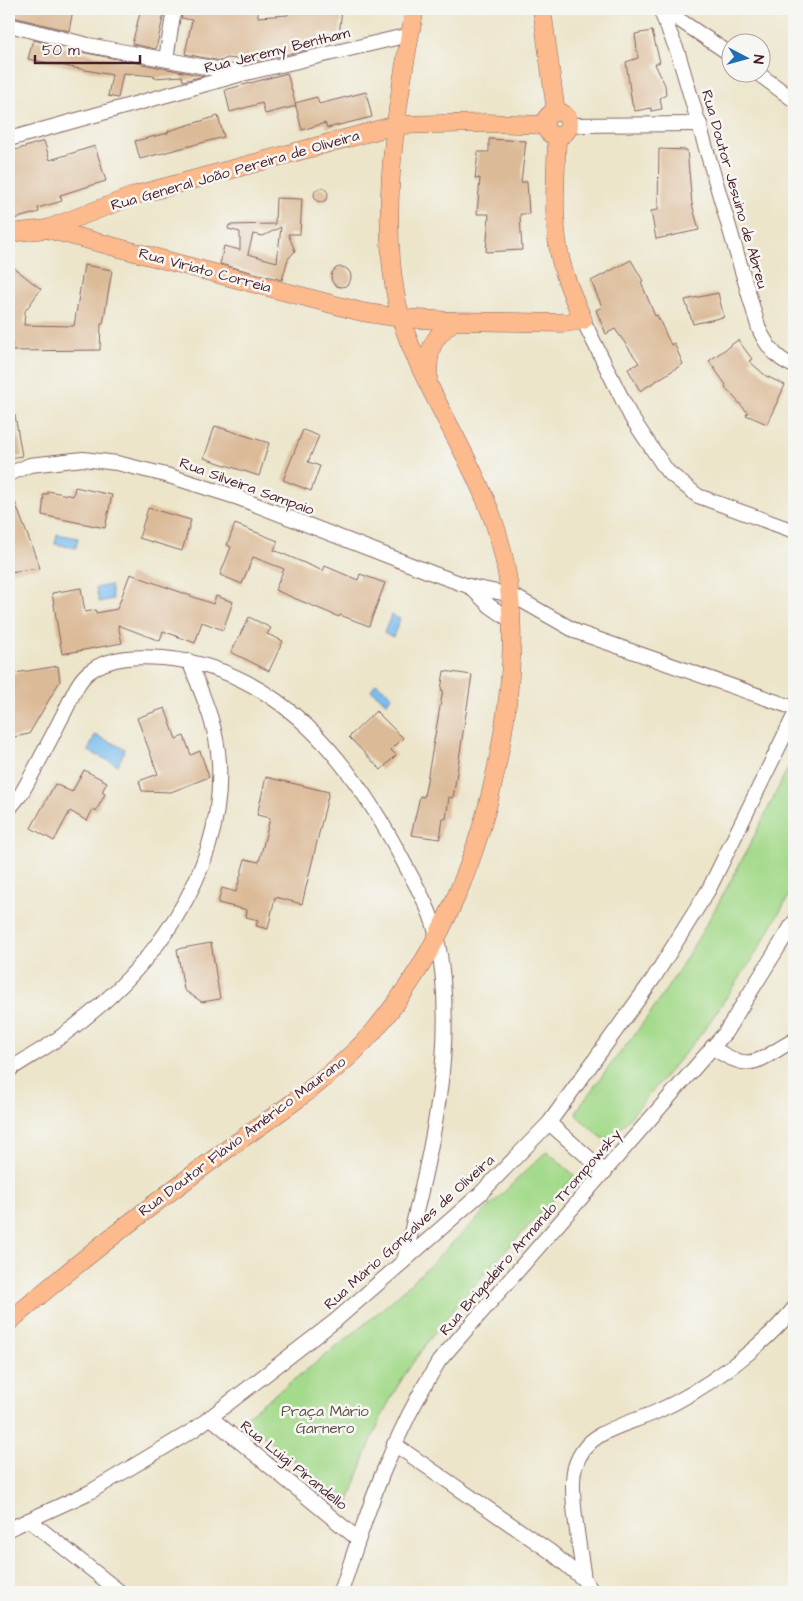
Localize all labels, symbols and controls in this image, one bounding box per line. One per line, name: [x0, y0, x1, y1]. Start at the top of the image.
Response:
street label: Rua Jeremy Bentham: [202, 22, 353, 80]
scale bar: [35, 32, 140, 64]
north arrow: [720, 32, 770, 82]
text: 50 m: [42, 40, 80, 61]
text: N: [748, 54, 768, 65]
street label: Rua Doutor Jesuino de Abreu: [696, 87, 773, 291]
street label: Rua General João Pereira de Oliveira: [108, 125, 362, 216]
street label: Rua Viriato Correia: [137, 243, 274, 298]
street label: Rua Silveira Sampaio: [177, 452, 318, 521]
street label: Rua Doutor Flávio Américo Maurano: [134, 1051, 351, 1221]
street label: Rua Brigadeiro Armando Trompowsky: [435, 1124, 627, 1341]
street label: Rua Mário Gonçalves de Oliveira: [320, 1150, 499, 1315]
park label: Praça Mário Garnero: [281, 1401, 369, 1439]
street label: Rua Luigi Pirandello: [235, 1416, 352, 1516]

